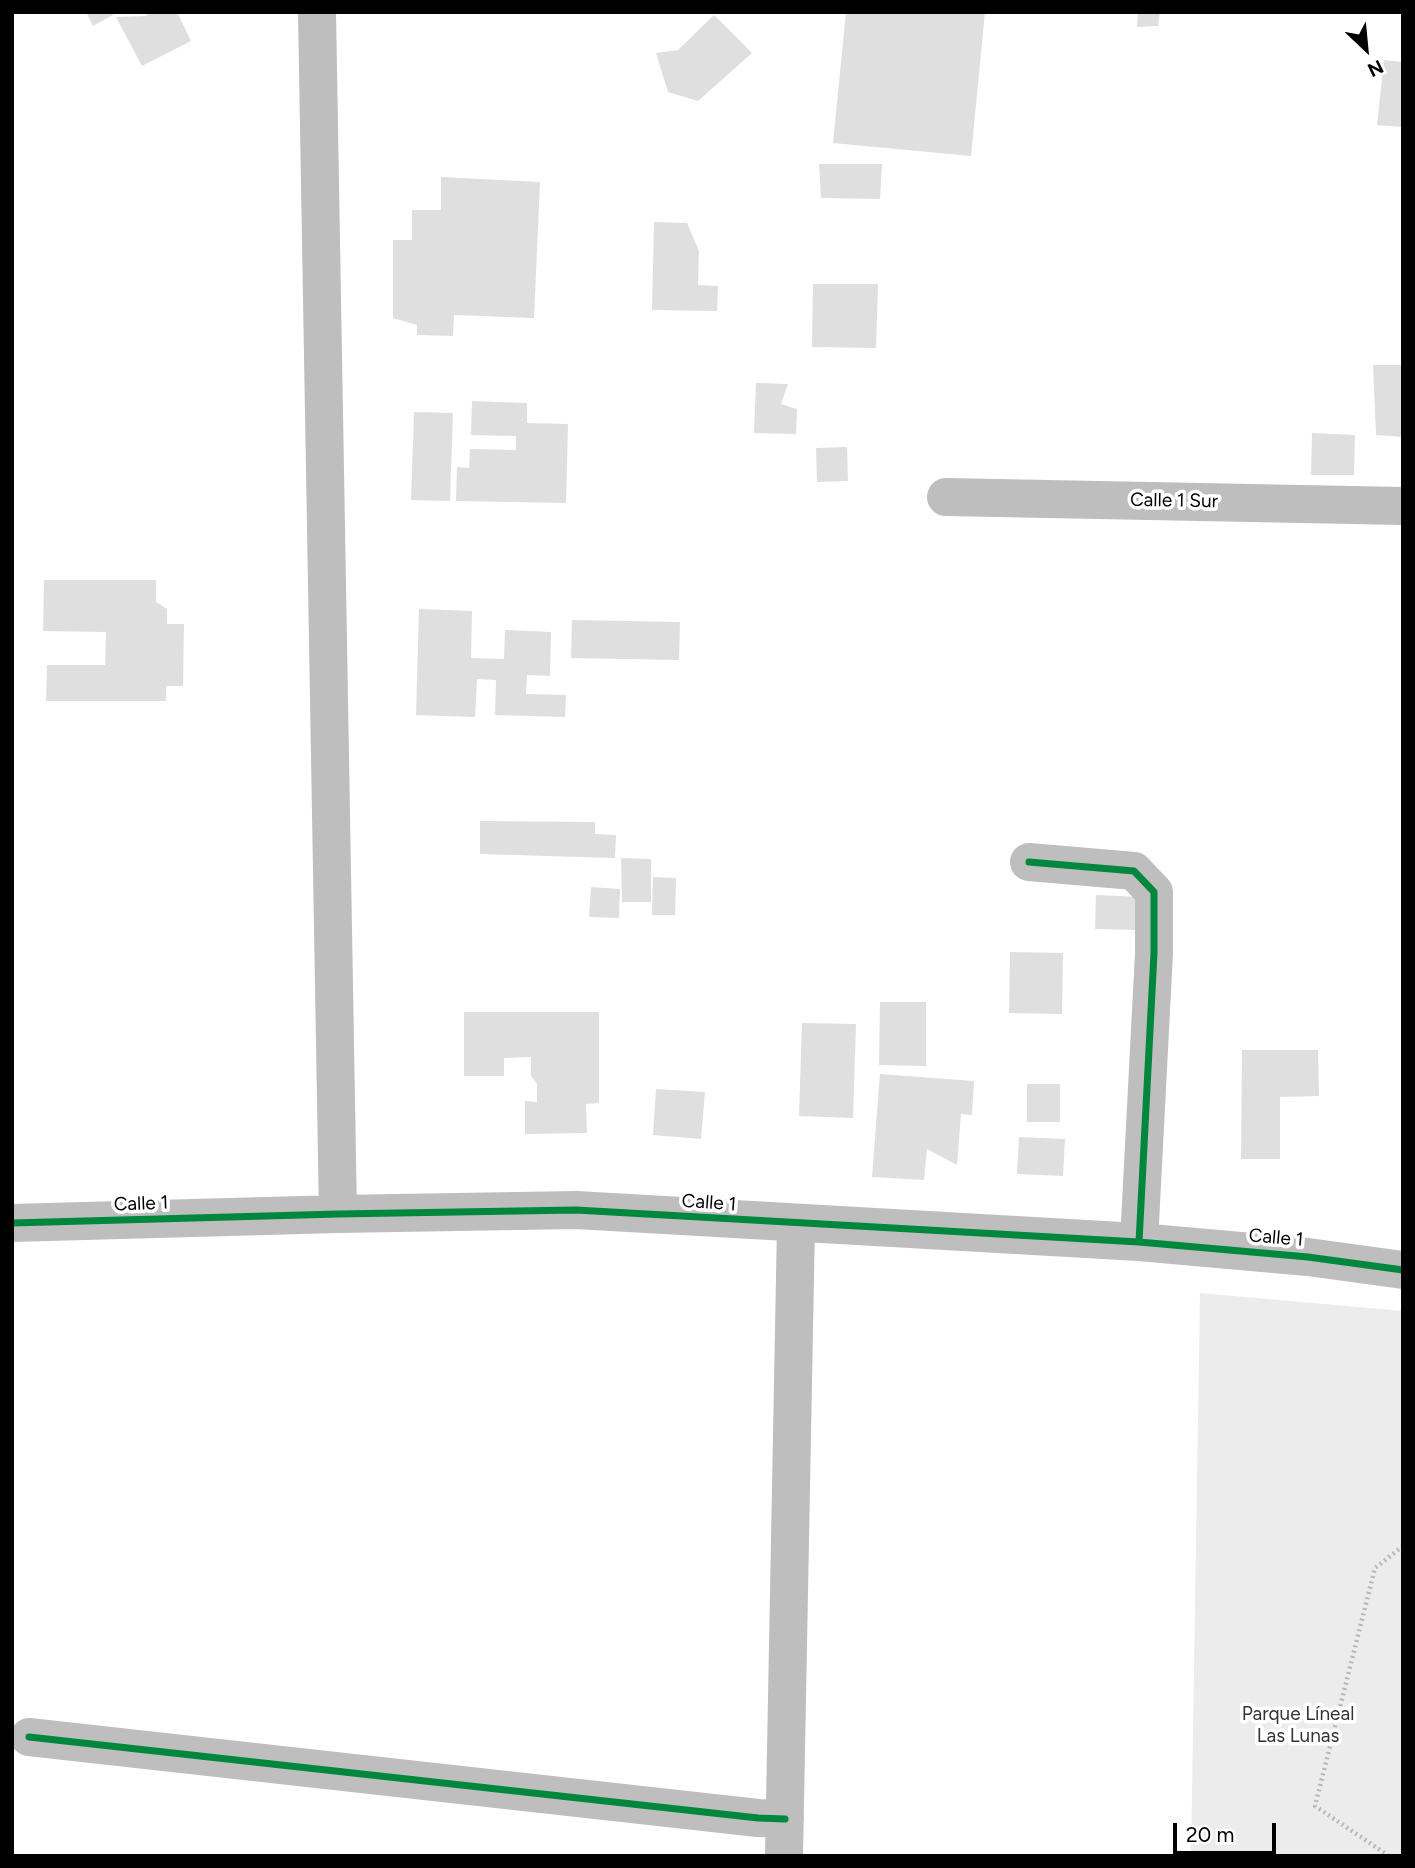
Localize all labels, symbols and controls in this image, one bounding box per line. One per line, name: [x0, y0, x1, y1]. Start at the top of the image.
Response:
north arrow: [1331, 14, 1401, 84]
text: N: [1364, 55, 1387, 82]
street label: Calle 1 Sur: [1130, 489, 1218, 513]
street label: Calle 1: [681, 1190, 737, 1216]
street label: Calle 1: [113, 1192, 169, 1216]
street label: Calle 1: [1248, 1224, 1304, 1252]
park label: Parque Líneal Las Lunas: [1242, 1703, 1354, 1747]
scale bar: [1177, 1808, 1280, 1852]
text: 20 m: [1186, 1822, 1234, 1847]

